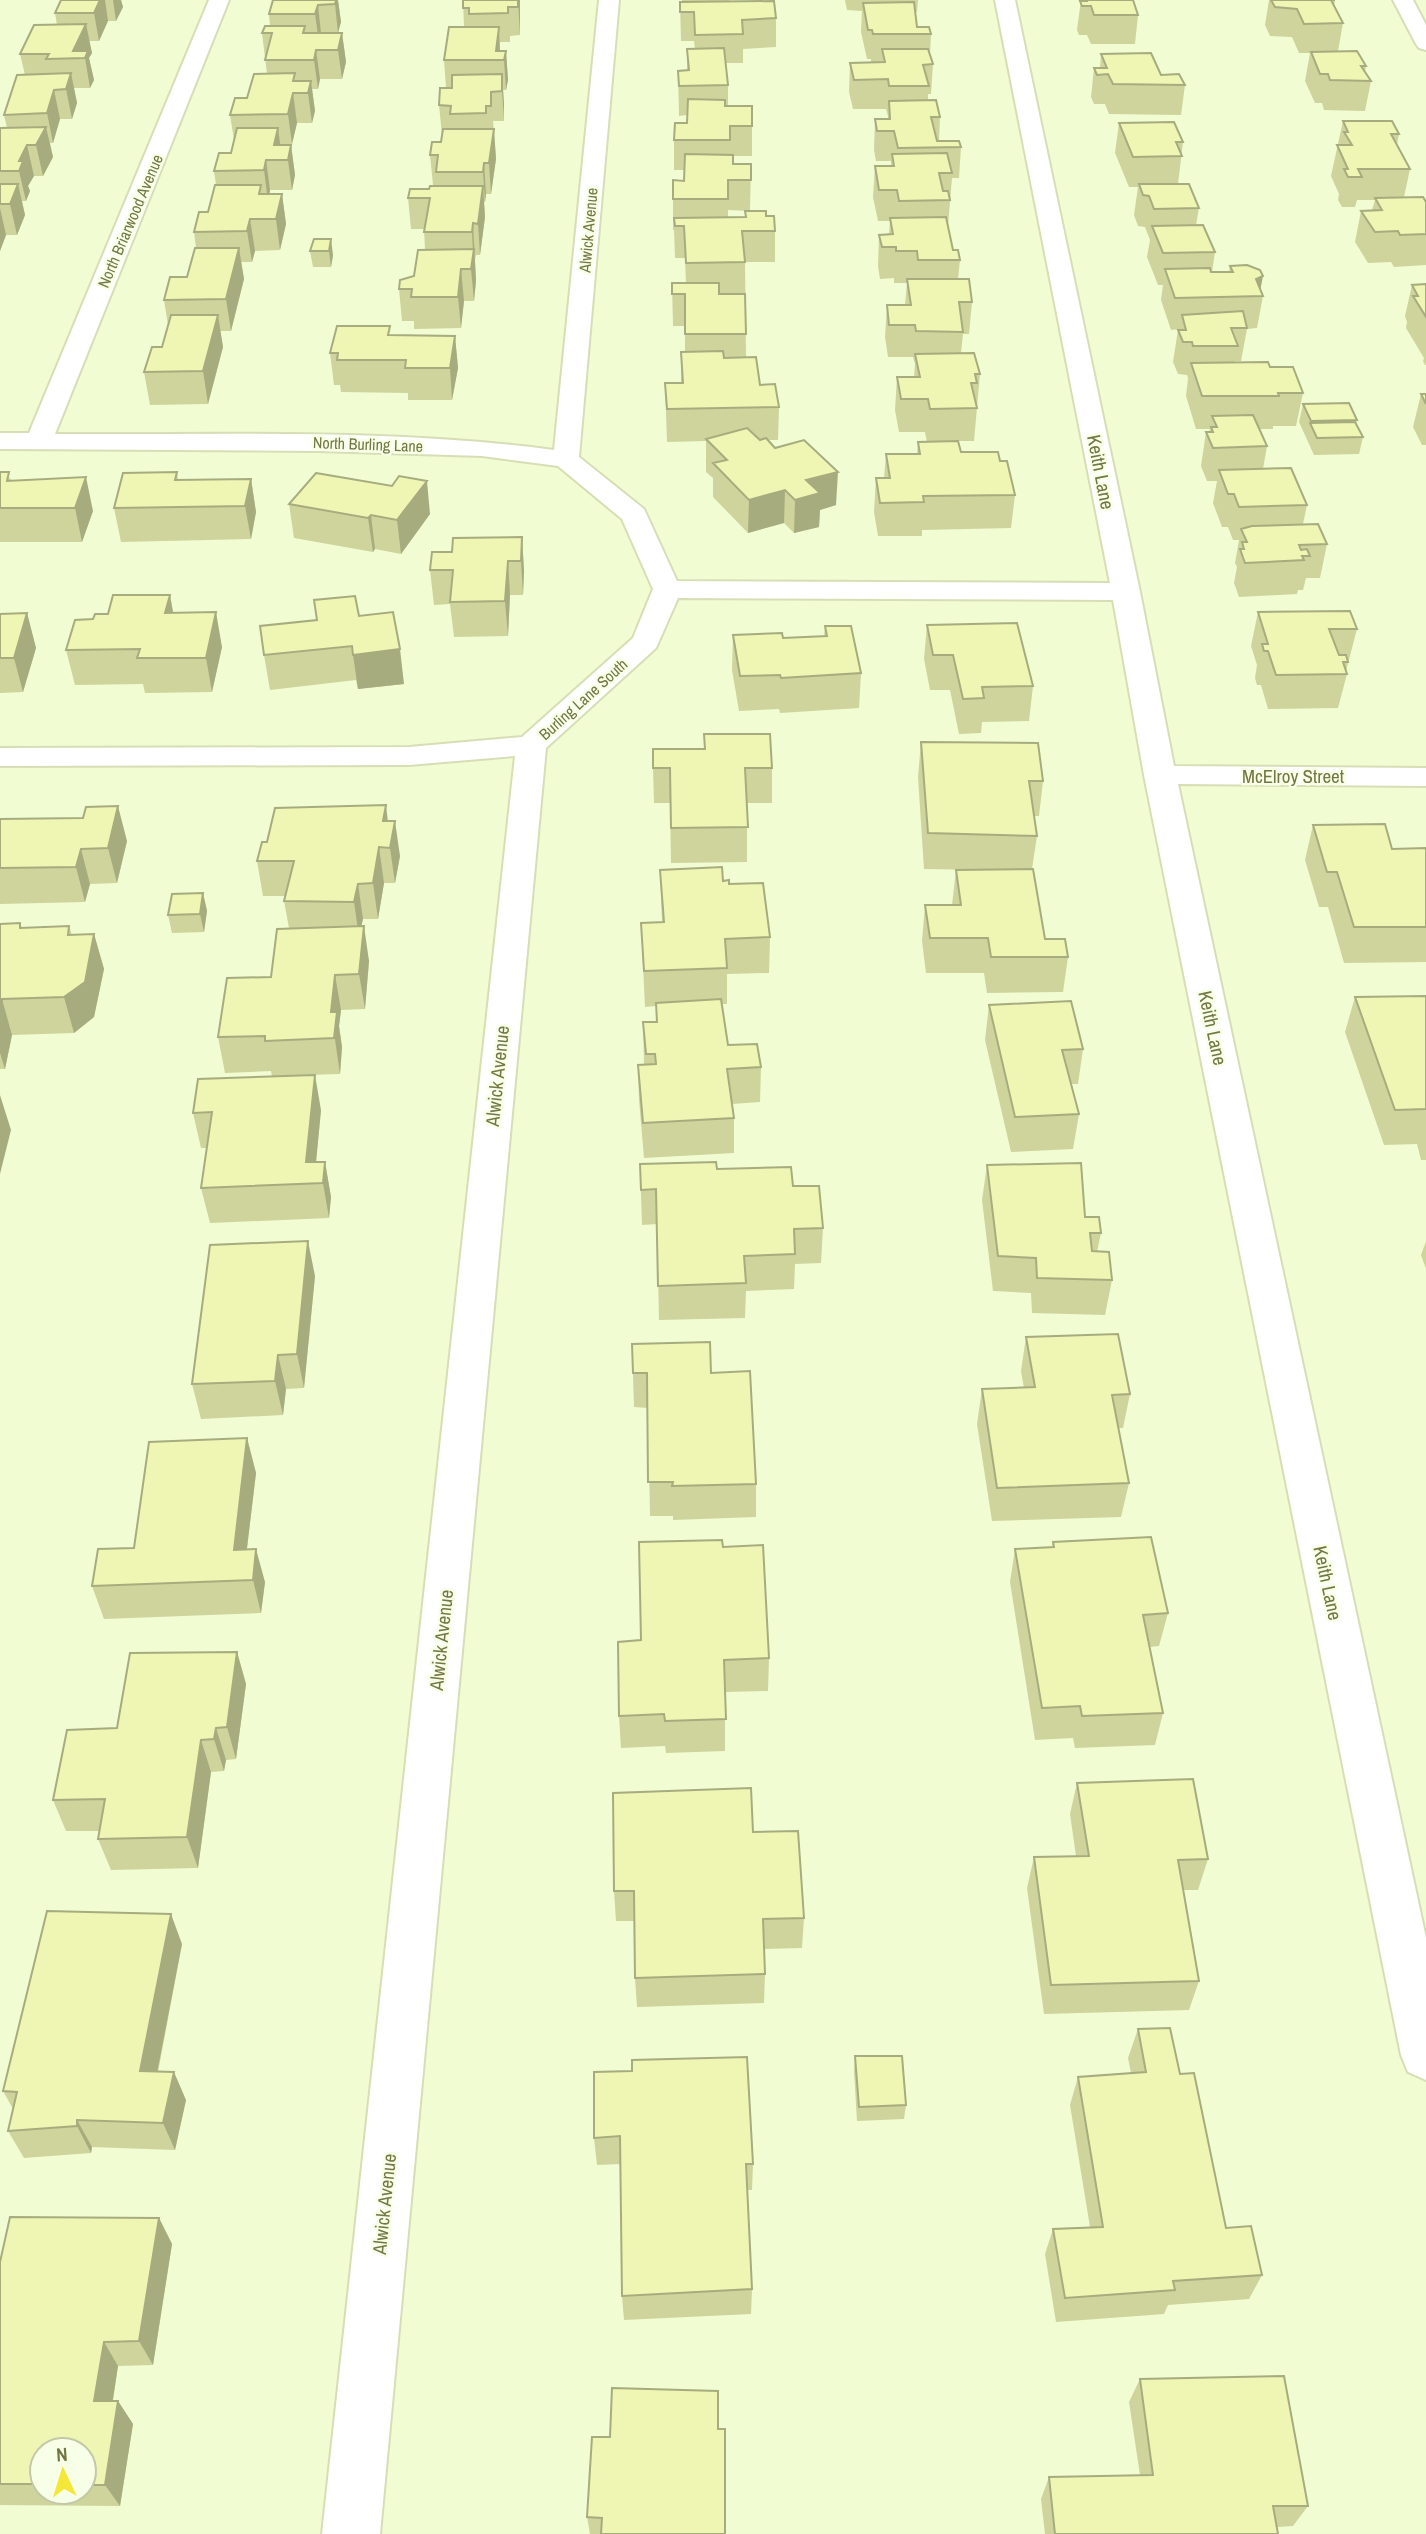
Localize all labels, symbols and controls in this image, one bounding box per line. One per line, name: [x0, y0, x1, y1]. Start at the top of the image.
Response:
street label: North Briarwood Avenue: [92, 151, 168, 291]
street label: Alwick Avenue: [573, 187, 603, 274]
street label: North Burling Lane: [313, 431, 423, 457]
street label: Keith Lane: [1081, 433, 1121, 511]
street label: Burling Lane South: [534, 653, 632, 745]
street label: McElroy Street: [1242, 763, 1345, 789]
street label: Keith Lane: [1192, 988, 1234, 1068]
street label: Alwick Avenue: [479, 1024, 515, 1129]
street label: Keith Lane: [1307, 1543, 1349, 1623]
street label: Alwick Avenue: [423, 1588, 459, 1693]
street label: Alwick Avenue: [366, 2152, 402, 2257]
north arrow: [28, 2436, 98, 2506]
text: N: [55, 2441, 68, 2467]

